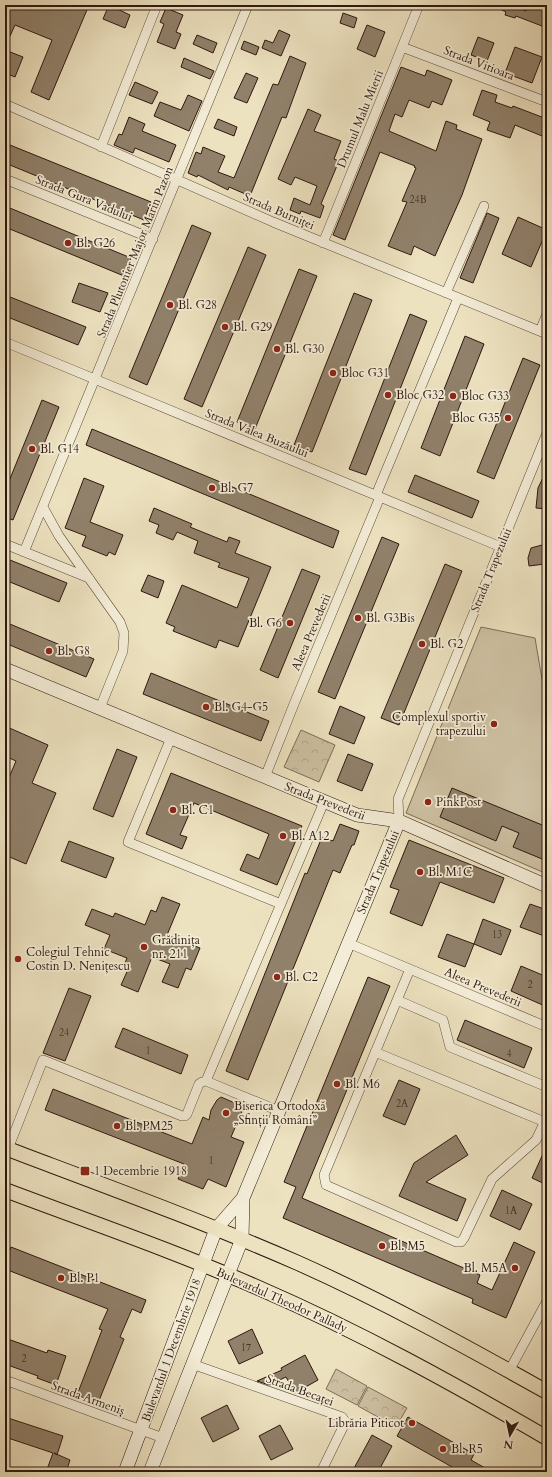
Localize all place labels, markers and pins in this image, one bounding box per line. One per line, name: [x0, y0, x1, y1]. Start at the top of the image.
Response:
place label: Bl. G26: [76, 235, 115, 251]
marker: Bl. G26: [63, 238, 73, 248]
place label: Bl. G28: [178, 297, 217, 313]
marker: Bl. G28: [165, 300, 175, 310]
place label: Bl. G29: [233, 319, 272, 335]
marker: Bl. G29: [220, 322, 230, 332]
place label: Bl. G30: [285, 341, 324, 357]
marker: Bl. G30: [272, 344, 282, 354]
place label: Bloc G31: [341, 365, 389, 381]
marker: Bloc G31: [328, 368, 338, 378]
place label: Bloc G32: [396, 387, 444, 403]
place label: Bloc G33: [461, 388, 509, 404]
marker: Bloc G32: [383, 390, 393, 400]
marker: Bloc G33: [448, 391, 458, 401]
place label: Bloc G35: [452, 410, 500, 426]
marker: Bloc G35: [503, 413, 513, 423]
place label: Bl. G14: [40, 441, 79, 457]
marker: Bl. G14: [27, 444, 37, 454]
place label: Bl. G7: [220, 480, 253, 496]
marker: Bl. G7: [207, 483, 217, 493]
place label: Bl. G3Bis: [366, 610, 415, 626]
marker: Bl. G3Bis: [353, 613, 363, 623]
place label: Bl. G6: [249, 615, 282, 631]
marker: Bl. G6: [285, 618, 295, 628]
place label: Bl. G2: [430, 636, 463, 652]
marker: Bl. G2: [417, 639, 427, 649]
place label: Bl. G8: [57, 643, 90, 659]
marker: Bl. G8: [44, 646, 54, 656]
place label: Bl. G4-G5: [214, 699, 268, 715]
marker: Bl. G4-G5: [201, 702, 211, 712]
place label: Complexul sportiv trapezului: [392, 709, 487, 739]
marker: Complexul sportiv trapezului: [489, 719, 499, 729]
place label: PinkPost: [436, 794, 481, 810]
marker: PinkPost: [423, 797, 433, 807]
place label: Bl. C1: [181, 802, 214, 818]
marker: Bl. C1: [168, 805, 178, 815]
place label: Bl. A12: [291, 828, 329, 844]
marker: Bl. A12: [278, 831, 288, 841]
place label: Bl. M1C: [428, 864, 472, 880]
marker: Bl. M1C: [415, 867, 425, 877]
place label: Grădinița nr. 211: [152, 932, 201, 962]
marker: Grădinița nr. 211: [139, 942, 149, 952]
place label: Colegiul Tehnic Costin D. Nenițescu: [26, 944, 131, 974]
marker: Colegiul Tehnic Costin D. Nenițescu: [13, 954, 23, 964]
place label: Bl. C2: [285, 969, 318, 985]
marker: Bl. C2: [272, 972, 282, 982]
place label: Bl. M6: [345, 1076, 380, 1092]
marker: Bl. M6: [332, 1079, 342, 1089]
place label: Biserica Ortodoxă „Sfinții Români”: [234, 1098, 326, 1128]
marker: Biserica Ortodoxă „Sfinții Români”: [221, 1108, 231, 1118]
place label: Bl. PM25: [125, 1118, 173, 1134]
marker: Bl. PM25: [112, 1121, 122, 1131]
place label: 1 Decembrie 1918: [94, 1163, 187, 1179]
marker: 1 Decembrie 1918: [79, 1165, 91, 1177]
place label: Bl. M5: [390, 1238, 425, 1254]
marker: Bl. M5: [377, 1241, 387, 1251]
place label: Bl. M5A: [464, 1260, 507, 1276]
marker: Bl. M5A: [510, 1263, 520, 1273]
place label: Bl. P1: [69, 1270, 100, 1286]
marker: Bl. P1: [56, 1273, 66, 1283]
place label: Librăria Piticot: [328, 1415, 404, 1431]
marker: Librăria Piticot: [407, 1418, 417, 1428]
place label: Bl. R5: [451, 1441, 483, 1457]
marker: Bl. R5: [438, 1444, 448, 1454]

